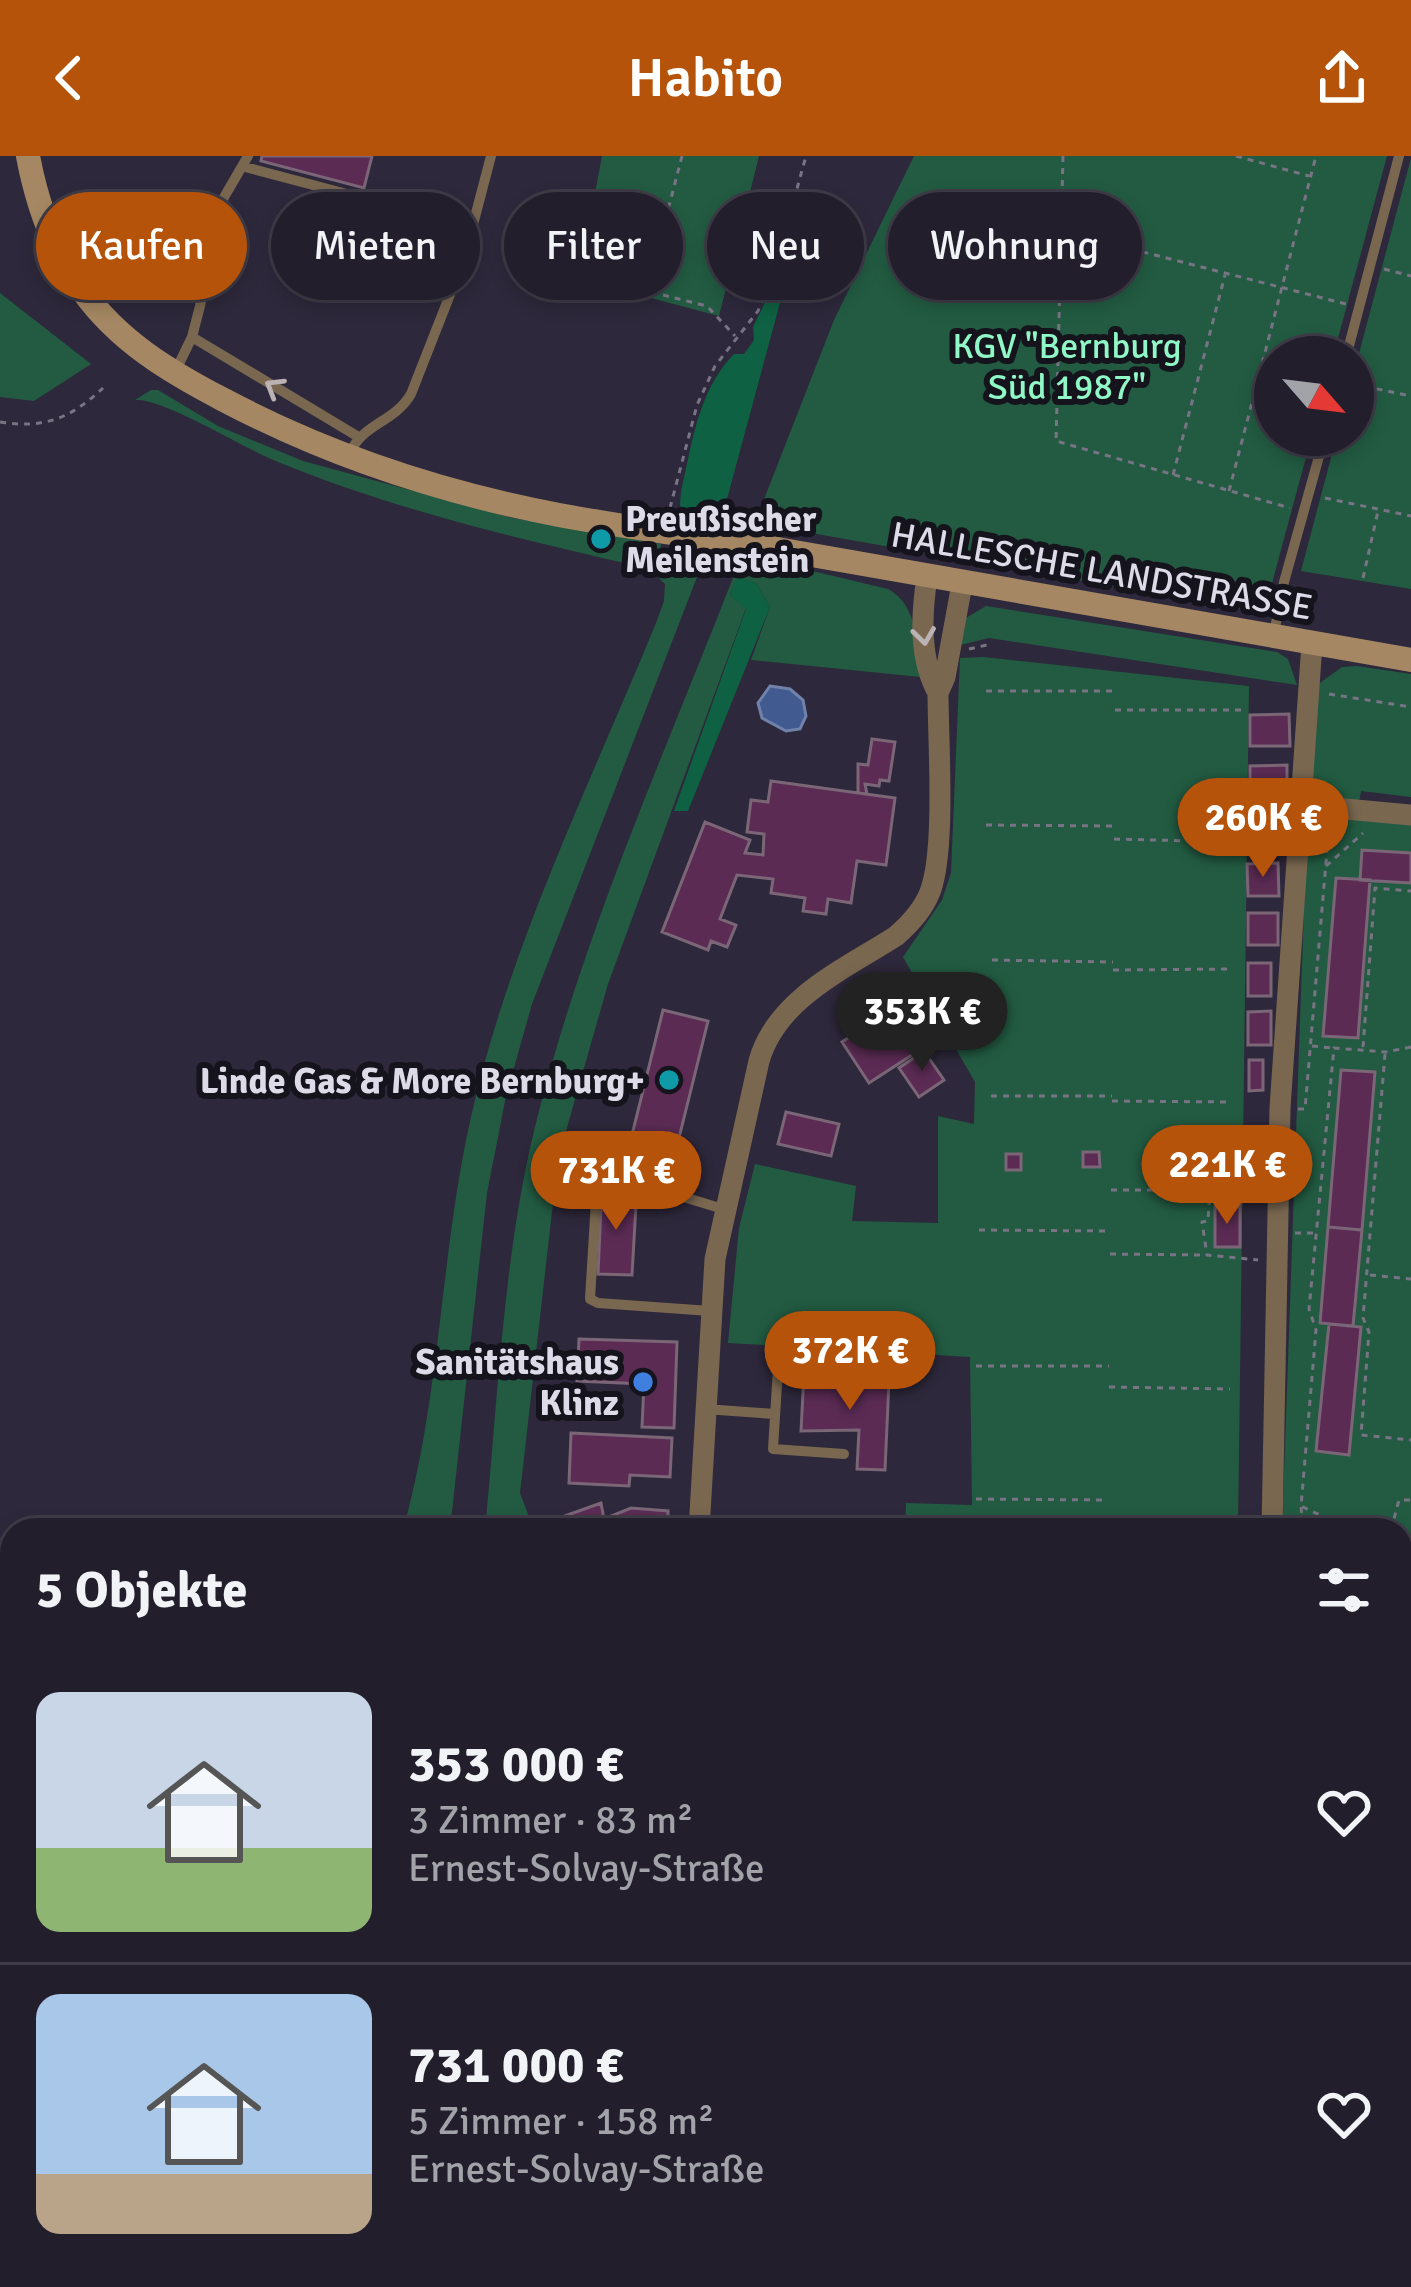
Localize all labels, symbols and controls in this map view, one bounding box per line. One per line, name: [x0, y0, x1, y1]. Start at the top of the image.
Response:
icon: back: [36, 45, 102, 111]
text: Habito: [628, 45, 783, 112]
icon: share: [1309, 45, 1375, 111]
chip: Kaufen: [36, 192, 247, 300]
chip: Mieten: [271, 192, 480, 300]
chip: Filter: [504, 192, 683, 300]
chip: Neu: [707, 192, 864, 300]
chip: Wohnung: [888, 192, 1142, 300]
park label: KGV "Bernburg Süd 1987": [952, 324, 1182, 410]
north arrow: [1254, 336, 1374, 456]
map controls: [1254, 336, 1374, 456]
one-way arrow: [265, 378, 287, 401]
place label: Preußischer Meilenstein: [625, 497, 817, 583]
street label: HALLESCHE LANDSTRASSE: [888, 512, 1316, 631]
marker: Preußischer Meilenstein: [588, 526, 614, 552]
one-way arrow: [910, 627, 936, 646]
pin: 260K €: [1165, 778, 1361, 880]
text: 260K €: [1204, 793, 1322, 841]
pin: 353K €: [824, 972, 1020, 1074]
text: 353K €: [863, 987, 981, 1035]
place label: Linde Gas & More Bernburg+: [200, 1059, 645, 1104]
marker: Linde Gas & More Bernburg+: [656, 1067, 682, 1093]
pin: 221K €: [1129, 1125, 1325, 1227]
pin: 731K €: [518, 1131, 714, 1233]
text: 221K €: [1168, 1140, 1286, 1188]
text: 731K €: [557, 1146, 675, 1194]
pin: 372K €: [752, 1311, 948, 1413]
text: 372K €: [791, 1326, 909, 1374]
place label: Sanitätshaus Klinz: [415, 1340, 619, 1426]
marker: Sanitätshaus Klinz: [630, 1369, 656, 1395]
icon: filters: [1311, 1557, 1377, 1623]
text: 5 Objekte: [36, 1559, 248, 1622]
text: 353 000 €: [408, 1733, 623, 1796]
icon: home: [132, 1740, 276, 1884]
icon: heart: [1311, 1779, 1377, 1845]
text: 3 Zimmer · 83 m²: [408, 1796, 693, 1844]
text: Ernest-Solvay-Straße: [408, 1844, 765, 1892]
text: 731 000 €: [408, 2034, 623, 2097]
icon: home: [132, 2042, 276, 2186]
icon: heart: [1311, 2081, 1377, 2147]
text: 5 Zimmer · 158 m²: [408, 2097, 714, 2145]
text: Ernest-Solvay-Straße: [408, 2145, 765, 2193]

